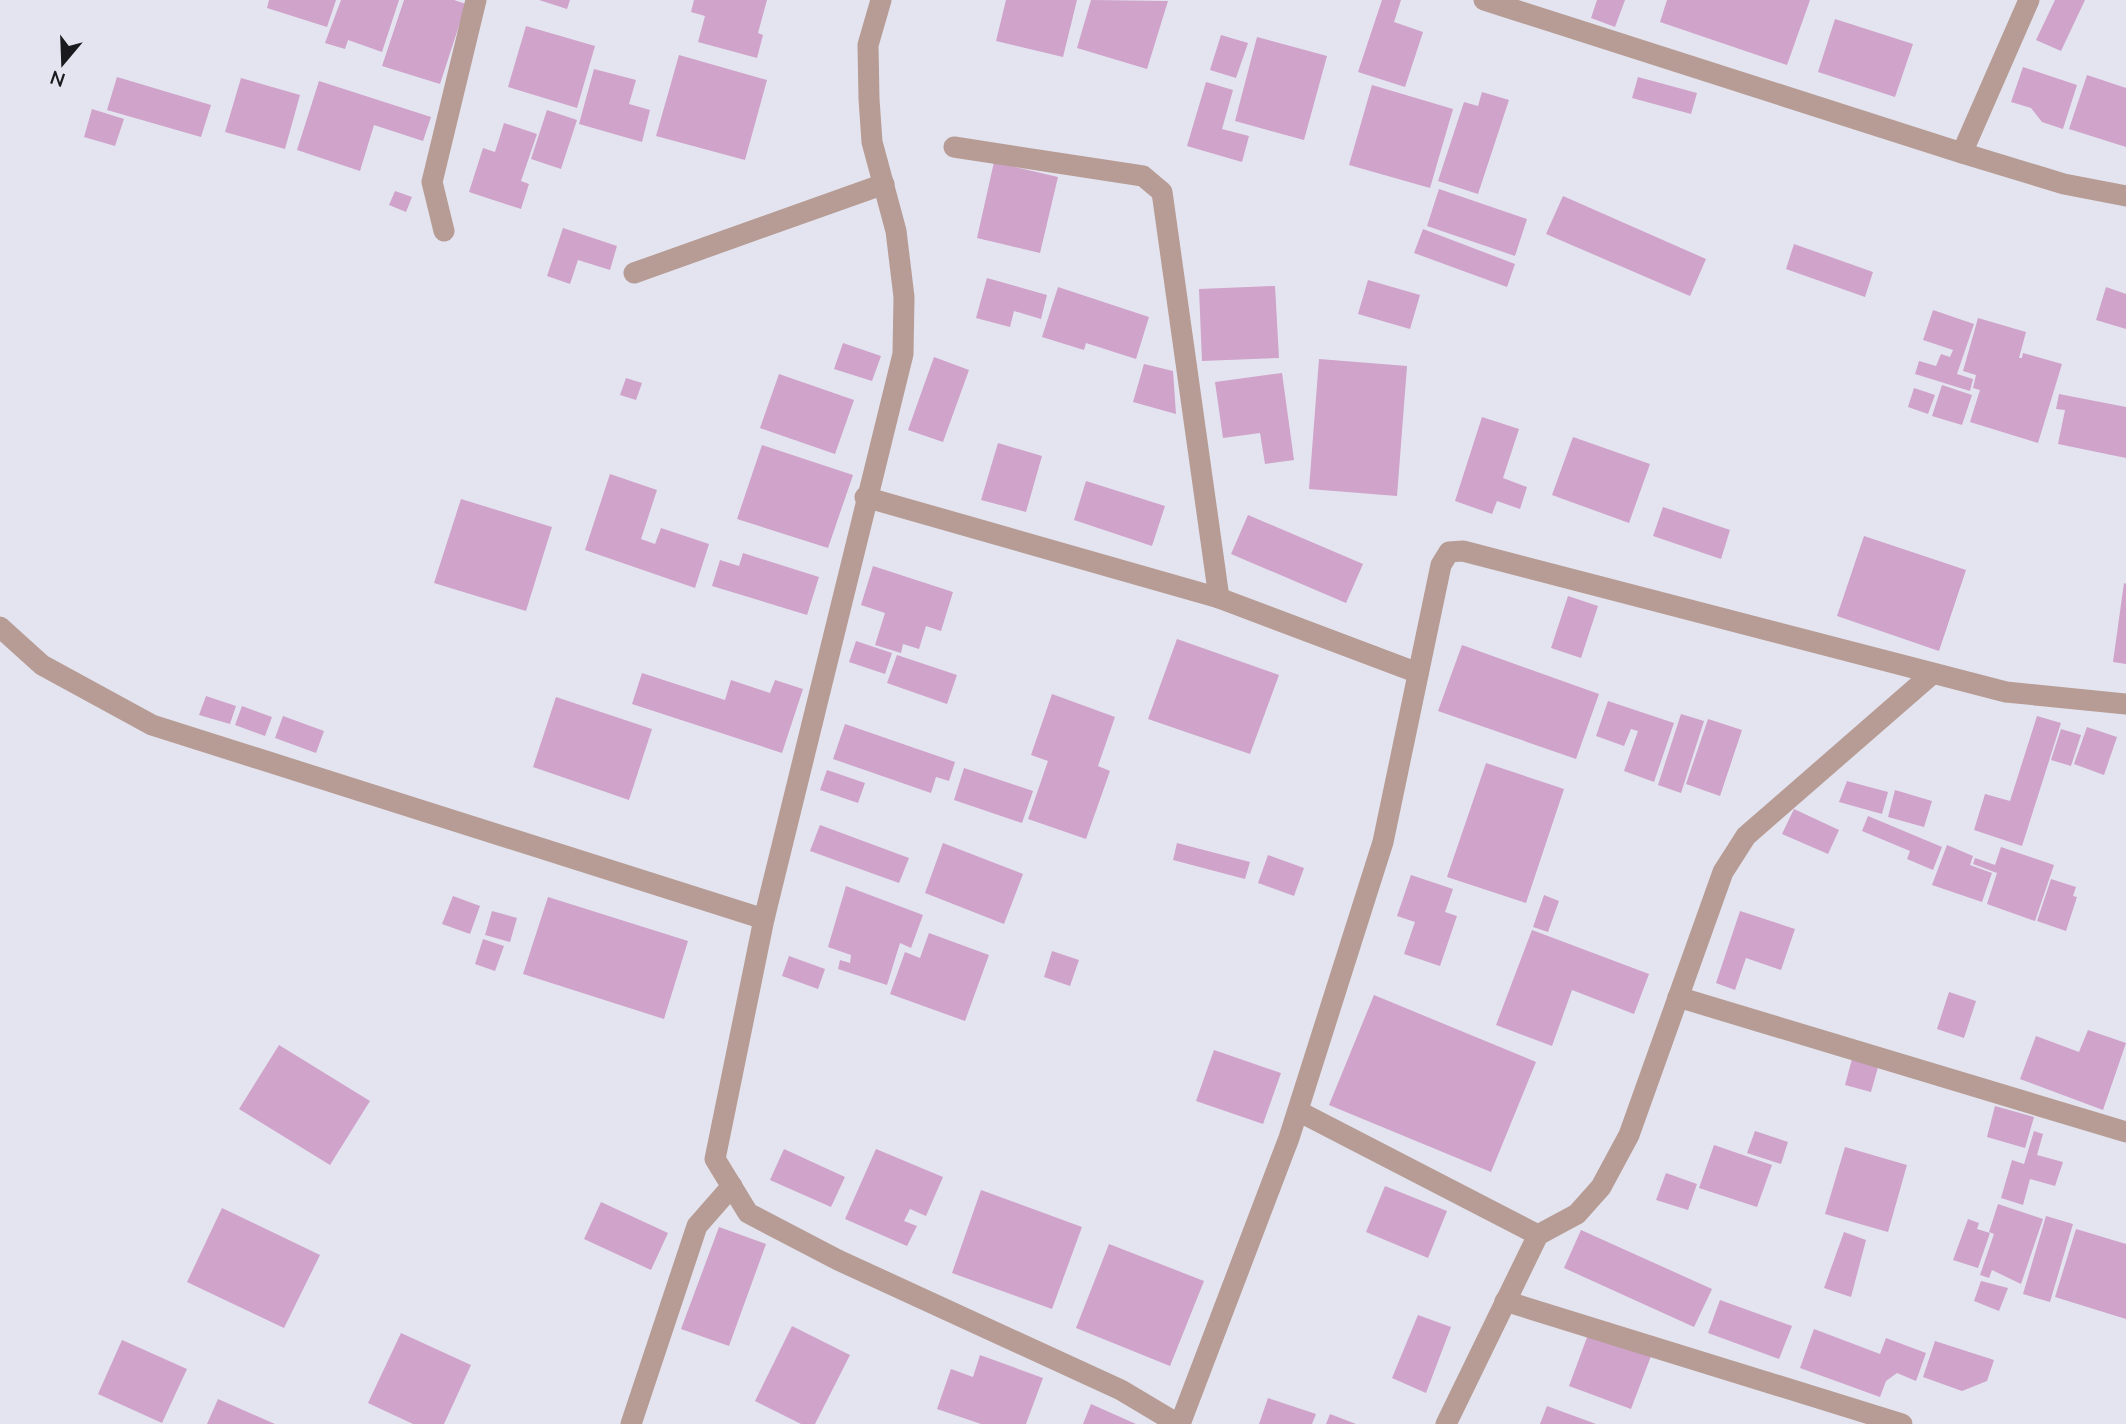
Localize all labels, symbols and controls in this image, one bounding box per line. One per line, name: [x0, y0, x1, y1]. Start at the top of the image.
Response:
north arrow: [28, 28, 98, 98]
text: N: [47, 64, 69, 93]

